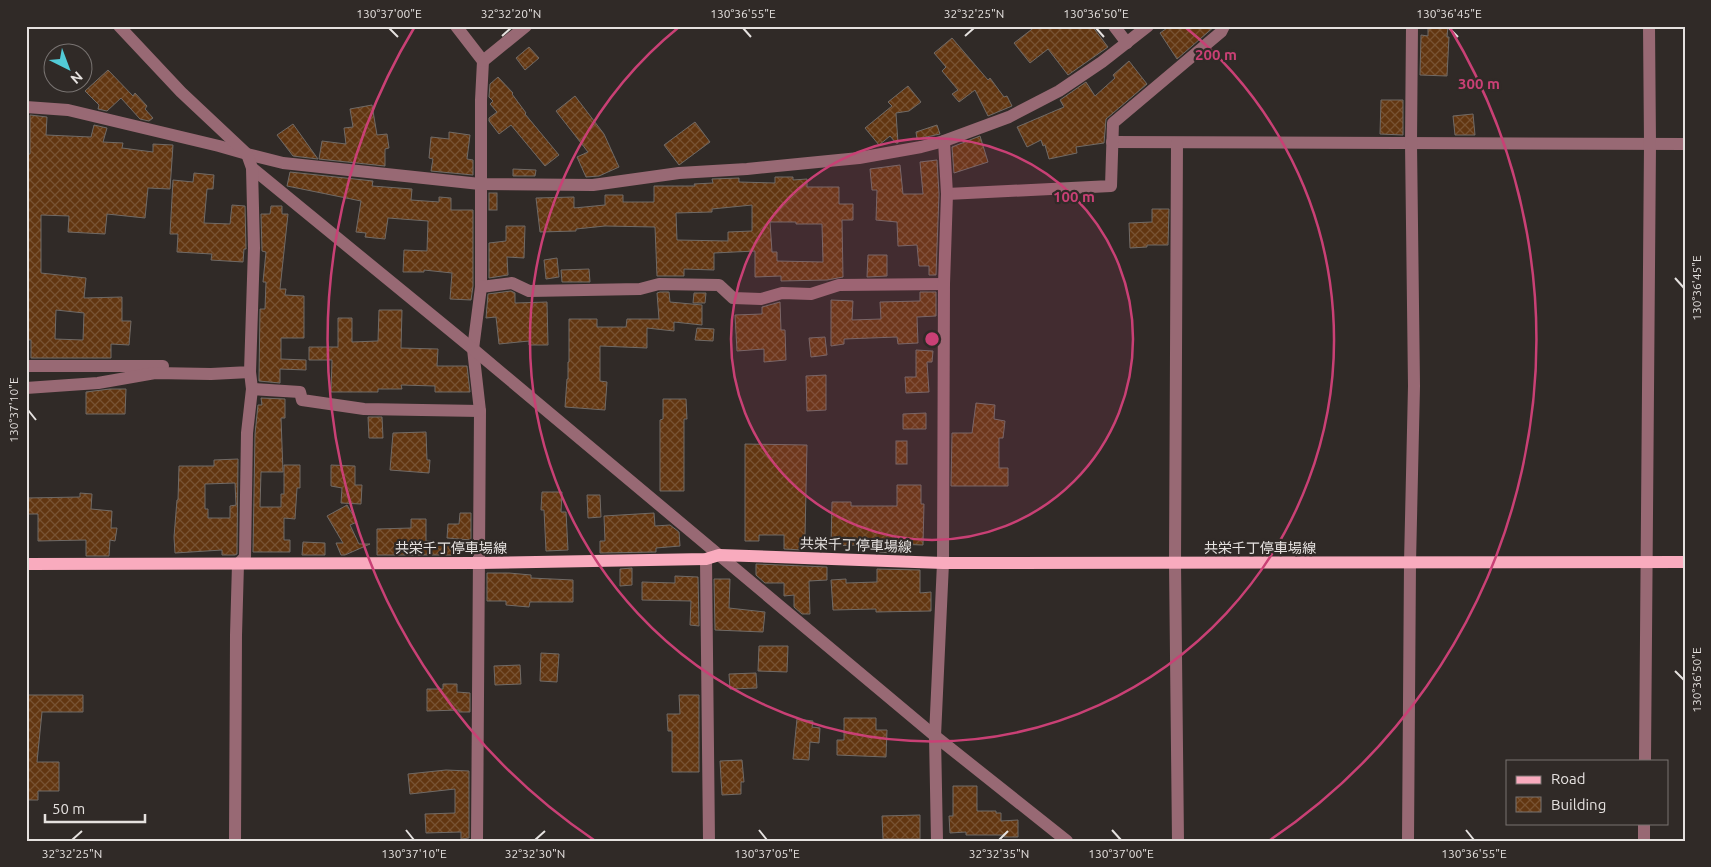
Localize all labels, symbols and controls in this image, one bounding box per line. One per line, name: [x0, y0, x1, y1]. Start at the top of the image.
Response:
text: 130°37'00"E: [356, 7, 422, 20]
text: 32°32'20"N: [481, 7, 541, 20]
text: 130°36'55"E: [710, 7, 776, 20]
text: 32°32'25"N: [944, 7, 1004, 20]
text: 130°36'50"E: [1063, 7, 1129, 20]
text: 130°36'45"E: [1416, 7, 1482, 20]
north arrow: [42, 42, 92, 92]
text: 200 m: [1195, 46, 1237, 63]
text: N: [67, 68, 86, 87]
text: 300 m: [1458, 75, 1500, 92]
text: 100 m: [1053, 188, 1095, 205]
text: 130°36'45"E: [1690, 255, 1703, 321]
centre of rings: [923, 330, 941, 348]
text: 130°37'10"E: [7, 377, 20, 443]
street label: 共栄千丁停車場線: [800, 535, 912, 555]
street label: 共栄千丁停車場線: [395, 540, 507, 556]
street label: 共栄千丁停車場線: [1204, 540, 1316, 556]
text: 130°36'50"E: [1690, 647, 1703, 713]
legend: [1506, 760, 1668, 824]
text: Road: [1551, 770, 1586, 787]
scale bar: [45, 792, 145, 824]
text: Building: [1551, 796, 1606, 813]
text: 50 m: [52, 800, 85, 817]
text: 32°32'25"N: [42, 847, 102, 860]
text: 130°37'10"E: [381, 847, 447, 860]
text: 32°32'30"N: [505, 847, 565, 860]
text: 130°37'05"E: [734, 847, 800, 860]
text: 32°32'35"N: [969, 847, 1029, 860]
text: 130°37'00"E: [1088, 847, 1154, 860]
text: 130°36'55"E: [1441, 847, 1507, 860]

